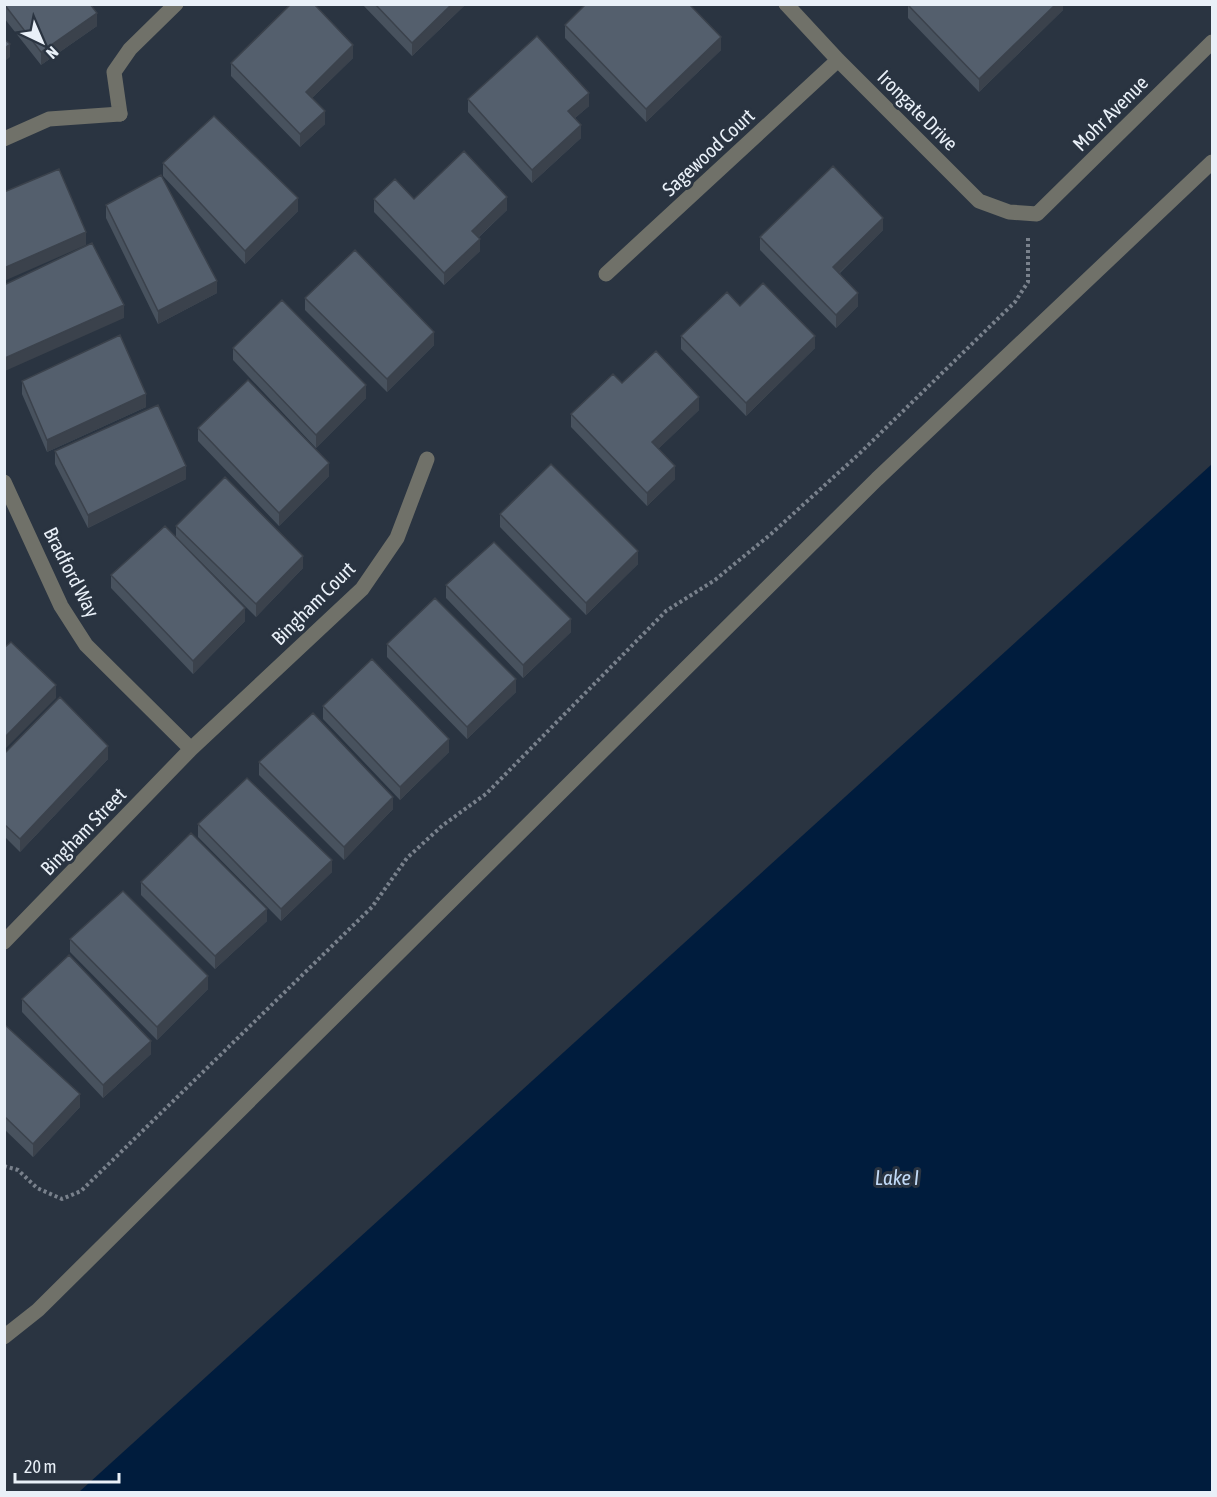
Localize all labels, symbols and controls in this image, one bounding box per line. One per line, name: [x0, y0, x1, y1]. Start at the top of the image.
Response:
north arrow: [12, 12, 72, 72]
text: N: [43, 43, 62, 63]
street label: Irongate Drive: [873, 65, 963, 155]
street label: Mohr Avenue: [1068, 71, 1152, 155]
street label: Sagewood Court: [657, 104, 759, 200]
street label: Bradford Way: [39, 523, 105, 621]
street label: Bingham Court: [267, 557, 359, 649]
street label: Bingham Street: [36, 782, 130, 879]
water label: Lake I: [875, 1165, 919, 1189]
scale bar: [15, 1446, 118, 1484]
text: 20 m: [24, 1456, 56, 1477]

